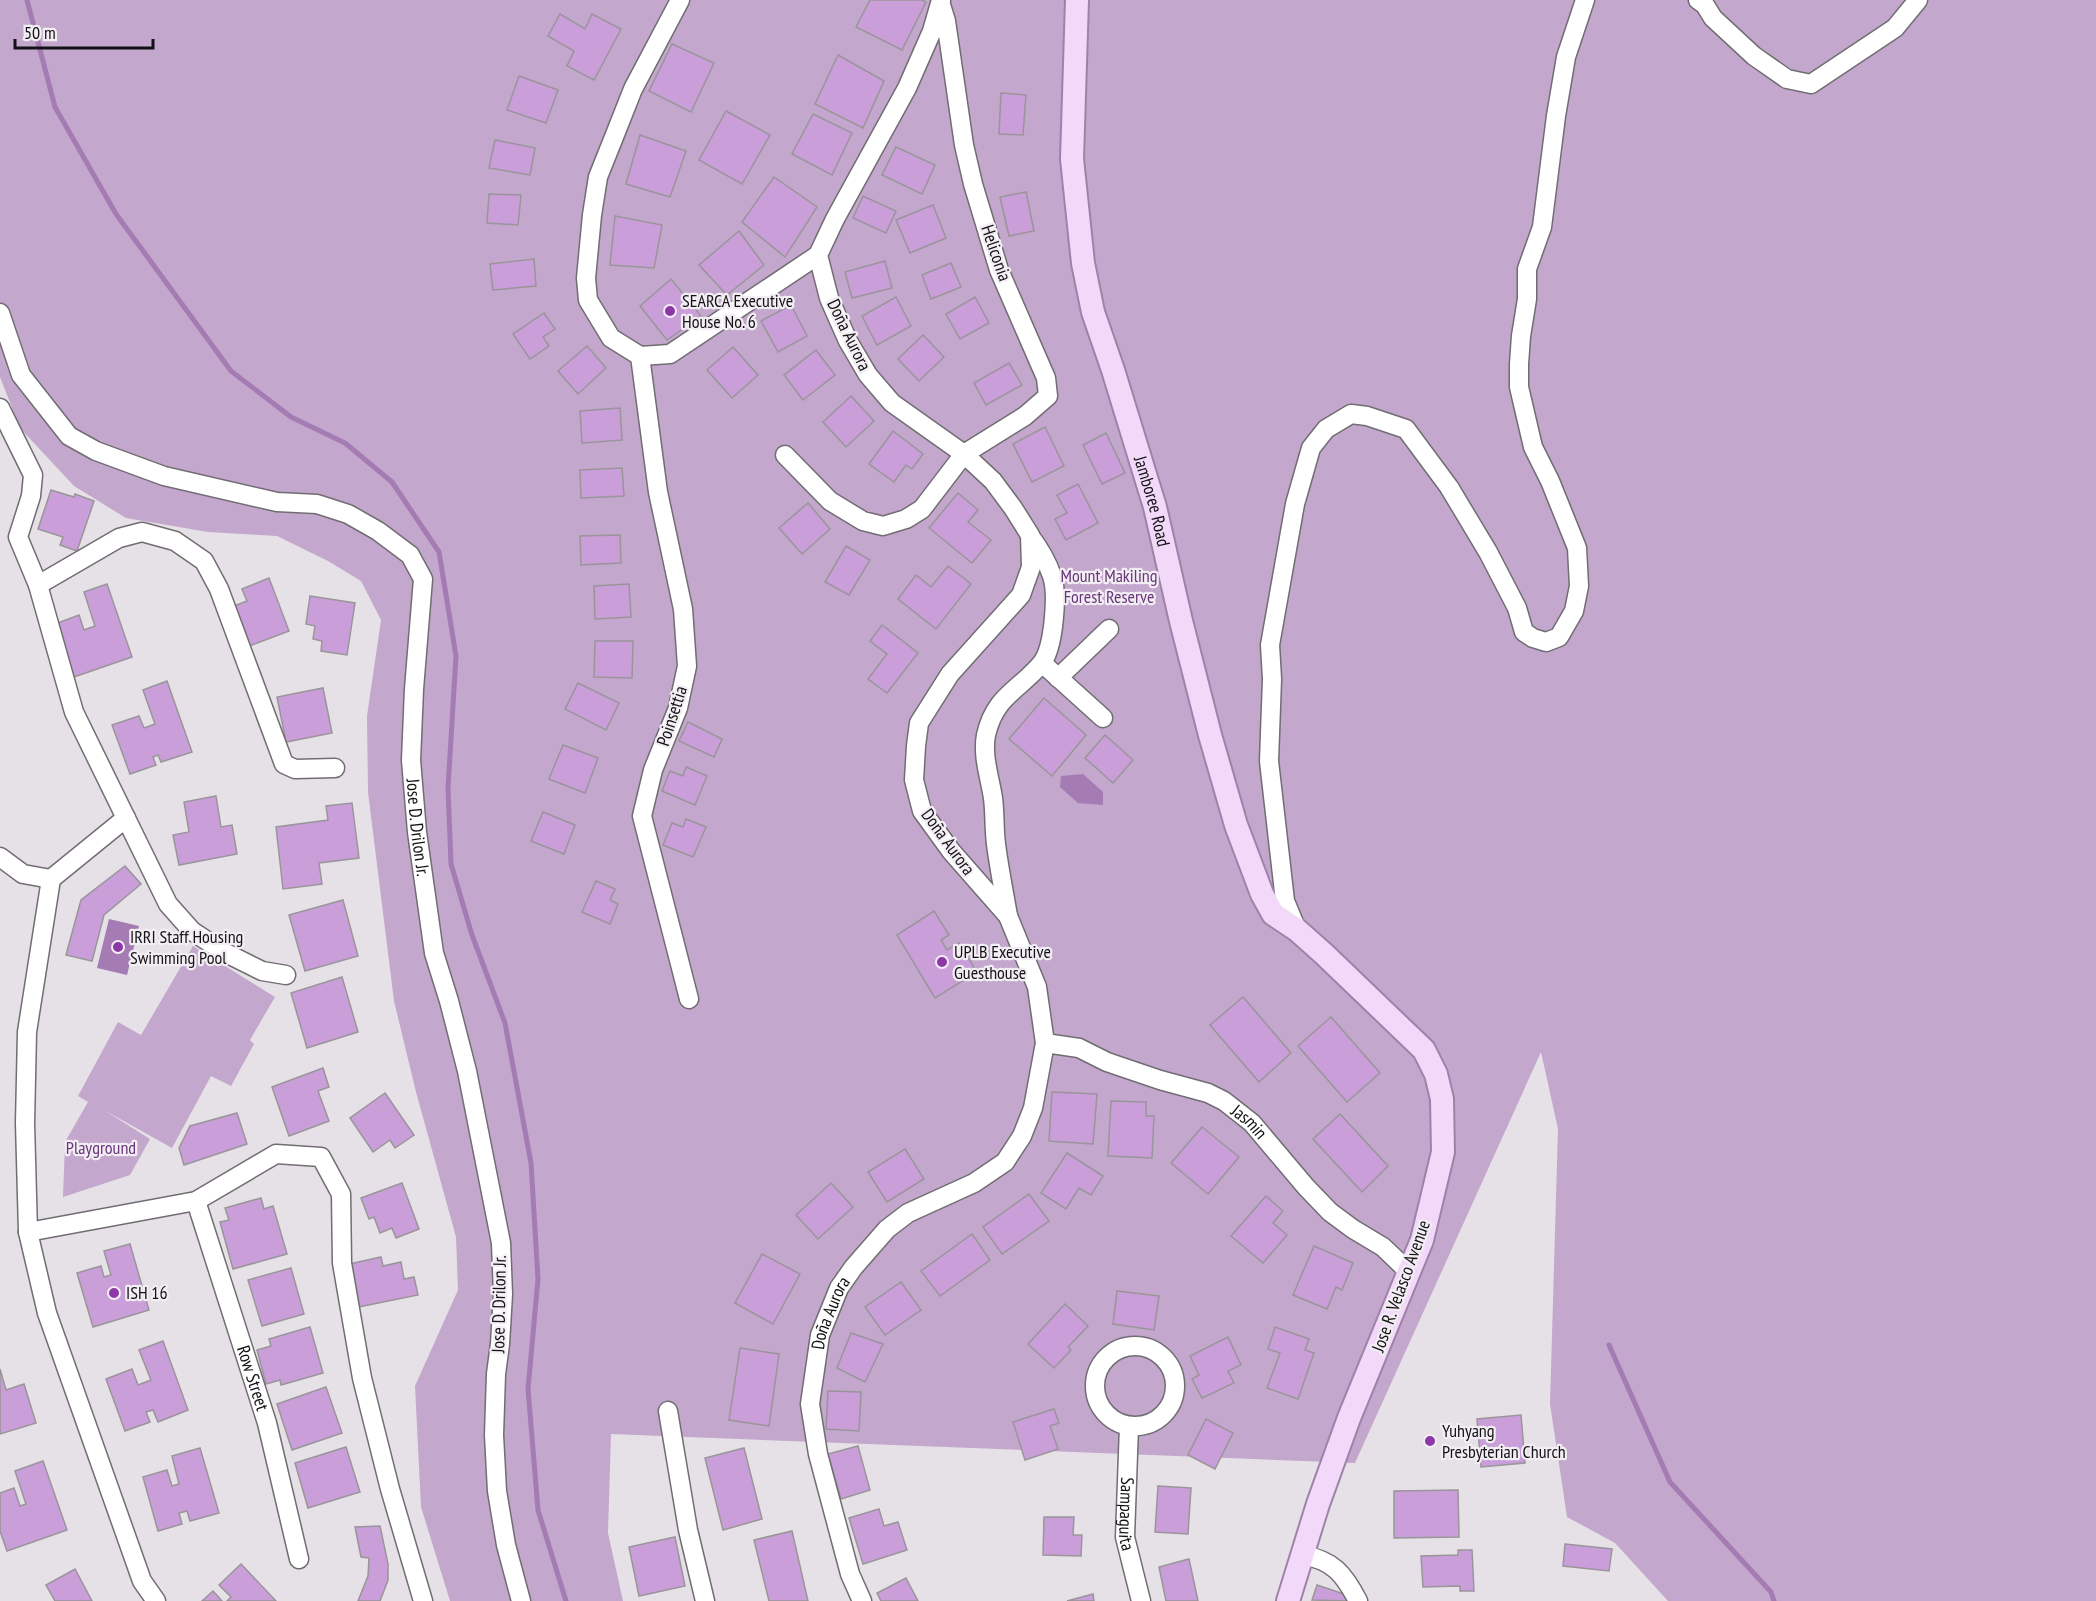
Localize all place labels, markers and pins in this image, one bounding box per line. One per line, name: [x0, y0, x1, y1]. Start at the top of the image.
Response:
place label: SEARCA Executive House No. 6: [682, 289, 793, 333]
marker: SEARCA Executive House No. 6: [663, 304, 677, 318]
place label: IRRI Staff Housing Swimming Pool: [130, 925, 243, 969]
marker: IRRI Staff Housing Swimming Pool: [111, 940, 125, 954]
place label: UPLB Executive Guesthouse: [954, 940, 1051, 984]
marker: UPLB Executive Guesthouse: [935, 955, 949, 969]
place label: ISH 16: [126, 1281, 168, 1304]
marker: ISH 16: [107, 1286, 121, 1300]
place label: Yuhyang Presbyterian Church: [1442, 1419, 1566, 1463]
marker: Yuhyang Presbyterian Church: [1423, 1434, 1437, 1448]

